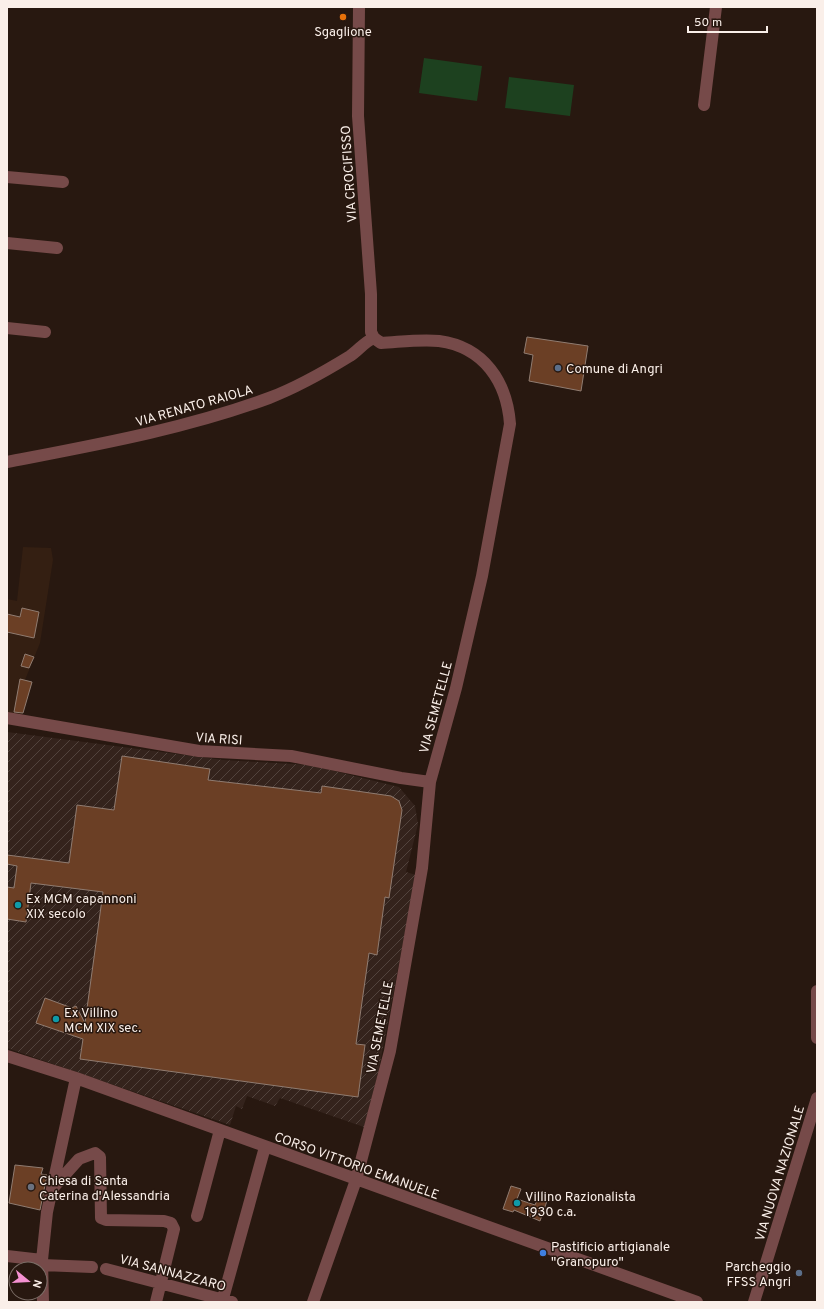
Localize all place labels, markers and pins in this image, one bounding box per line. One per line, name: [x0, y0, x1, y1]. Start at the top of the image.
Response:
marker: Sgaglione: [338, 12, 348, 22]
place label: Sgaglione: [314, 25, 372, 41]
place label: Comune di Angri: [566, 362, 663, 378]
marker: Comune di Angri: [553, 363, 563, 373]
place label: Ex MCM capannoni XIX secolo: [26, 892, 137, 923]
marker: Ex MCM capannoni XIX secolo: [13, 900, 23, 910]
place label: Ex Villino MCM XIX sec.: [64, 1006, 141, 1037]
marker: Ex Villino MCM XIX sec.: [51, 1014, 61, 1024]
place label: Chiesa di Santa Caterina d'Alessandria: [39, 1174, 170, 1205]
marker: Chiesa di Santa Caterina d'Alessandria: [26, 1182, 36, 1192]
place label: Villino Razionalista 1930 c.a.: [525, 1190, 636, 1221]
marker: Villino Razionalista 1930 c.a.: [512, 1198, 522, 1208]
place label: Pastificio artigianale "Granopuro": [551, 1240, 670, 1271]
marker: Pastificio artigianale "Granopuro": [538, 1248, 548, 1258]
place label: Parcheggio FFSS Angri: [725, 1260, 791, 1291]
marker: Parcheggio FFSS Angri: [794, 1268, 804, 1278]

